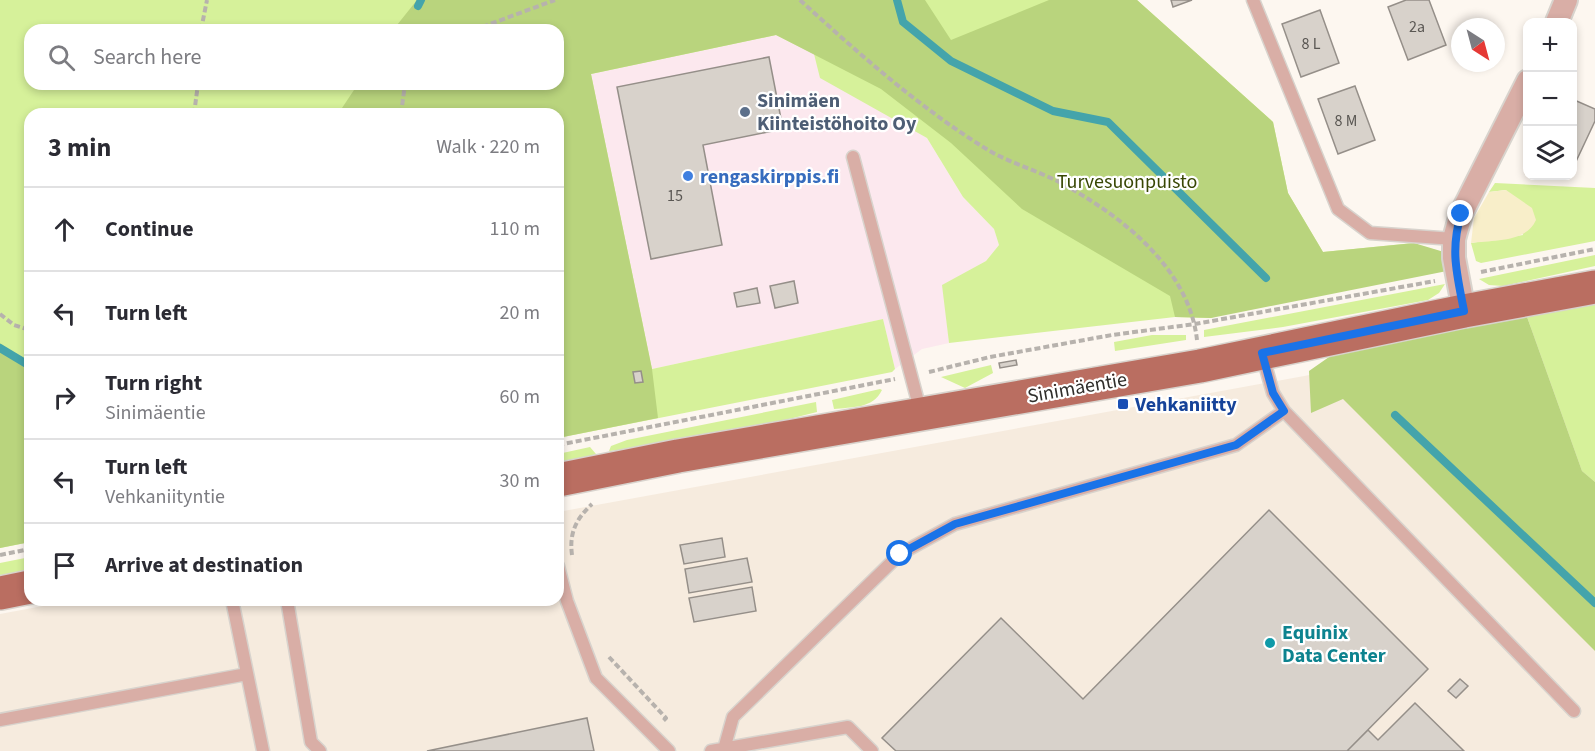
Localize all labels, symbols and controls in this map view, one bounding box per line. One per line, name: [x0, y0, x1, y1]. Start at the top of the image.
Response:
house number: 2a: [1409, 16, 1425, 38]
north arrow: [1451, 18, 1505, 72]
map controls: [1523, 18, 1577, 180]
button: +: [1523, 18, 1577, 72]
search box: [24, 24, 564, 90]
house number: 8 L: [1302, 33, 1321, 55]
icon: search: [45, 41, 78, 74]
text: Search here: [93, 41, 201, 73]
button: −: [1523, 72, 1577, 126]
place label: Sinimäen Kiinteistöhoito Oy: [757, 87, 917, 138]
marker: Sinimäen Kiinteistöhoito Oy: [738, 105, 752, 119]
house number: 8 M: [1335, 110, 1357, 132]
button: layers: [1523, 126, 1577, 180]
text: 3 min: [48, 129, 111, 166]
text: Walk · 220 m: [436, 133, 540, 161]
place label: rengaskirppis.fi: [700, 163, 839, 191]
park label: Turvesuonpuisto: [1057, 168, 1197, 196]
marker: rengaskirppis.fi: [681, 169, 695, 183]
house number: 15: [667, 185, 683, 207]
route end: [1447, 200, 1473, 226]
icon: ahead: [48, 213, 81, 246]
text: Continue: [105, 213, 194, 245]
text: 110 m: [490, 215, 540, 243]
icon: left: [48, 297, 81, 330]
text: Turn left: [105, 297, 187, 329]
text: 20 m: [500, 299, 540, 327]
street label: Sinimäentie: [1025, 365, 1129, 411]
text: Turn right: [105, 367, 202, 399]
icon: right: [48, 381, 81, 414]
text: 60 m: [500, 383, 540, 411]
place label: Vehkaniitty: [1134, 391, 1237, 419]
marker: Vehkaniitty: [1116, 397, 1130, 411]
text: Sinimäentie: [105, 399, 206, 427]
text: Turn left: [105, 451, 187, 483]
icon: left: [48, 465, 81, 498]
text: 30 m: [500, 467, 540, 495]
text: Vehkaniityntie: [105, 483, 225, 511]
route start: [886, 540, 912, 566]
icon: arrive: [48, 549, 81, 582]
text: Arrive at destination: [105, 549, 303, 581]
place label: Equinix Data Center: [1282, 619, 1386, 670]
marker: Equinix Data Center: [1263, 636, 1277, 650]

